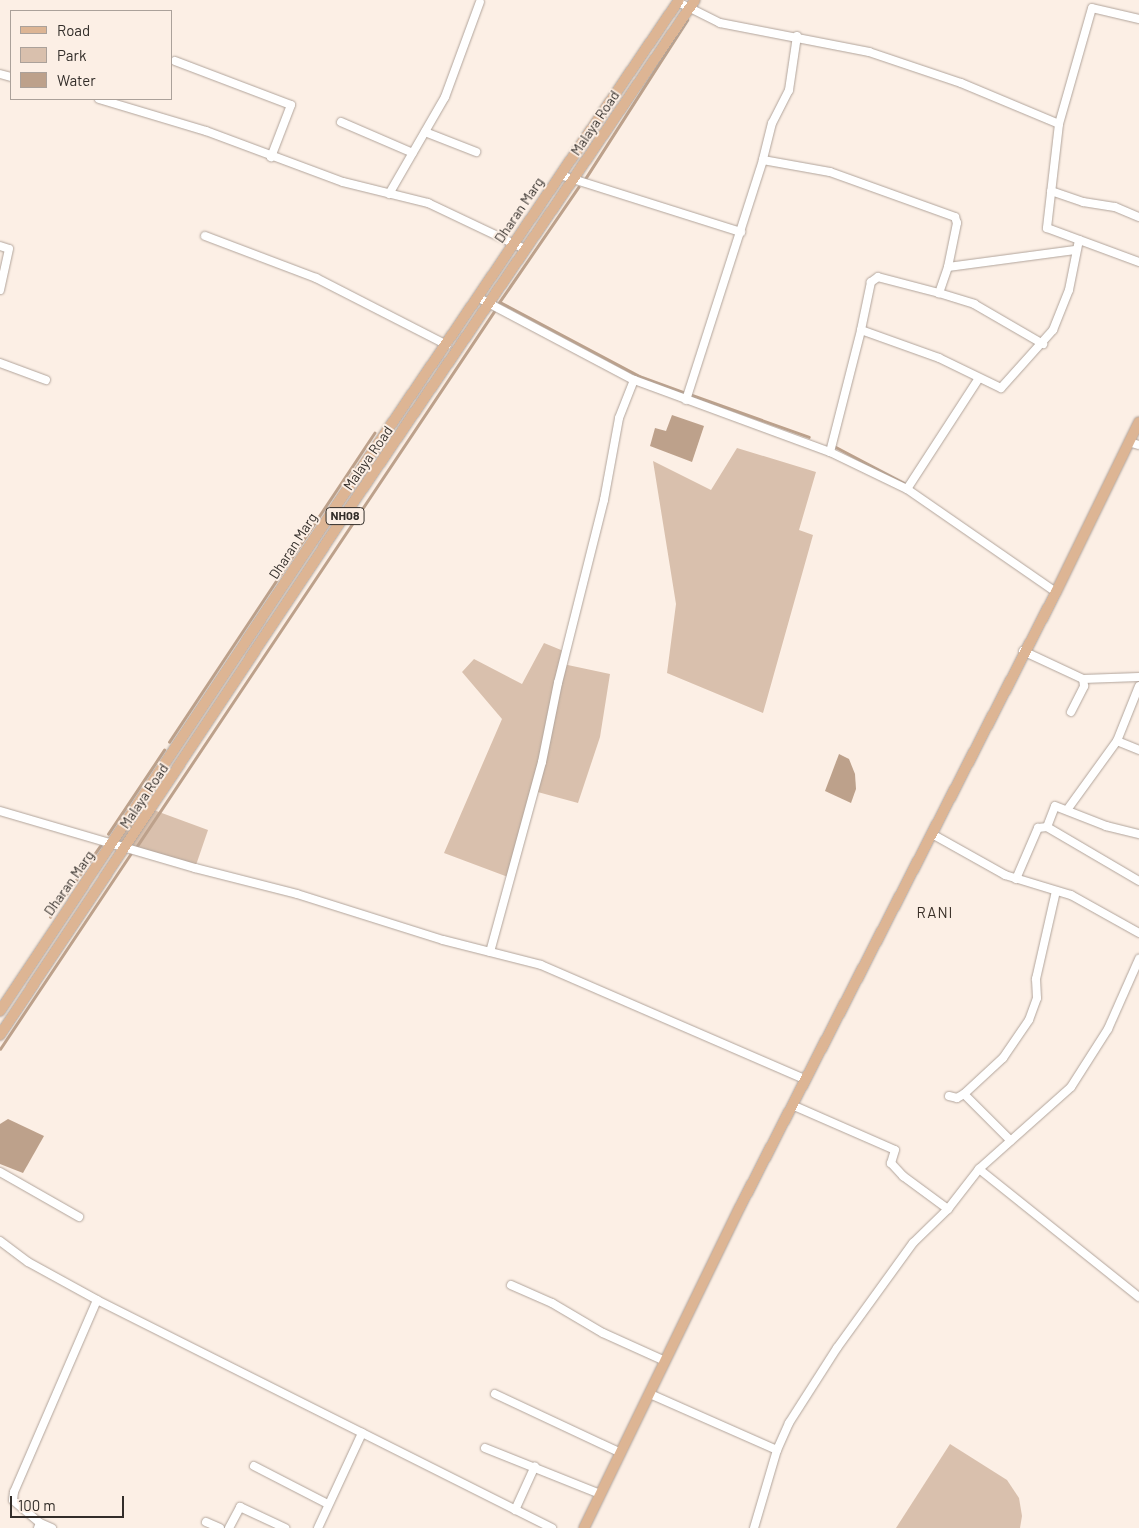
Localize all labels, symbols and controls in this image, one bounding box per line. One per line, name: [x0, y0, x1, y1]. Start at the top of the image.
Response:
legend: [10, 10, 172, 100]
text: Road: [57, 21, 90, 39]
text: Park: [57, 46, 86, 64]
text: Water: [57, 71, 96, 89]
street label: Malaya Road: [567, 87, 623, 159]
street label: Dharan Marg: [491, 174, 547, 246]
street label: Malaya Road: [340, 423, 396, 493]
road number: NH08: [325, 506, 365, 526]
street label: Dharan Marg: [265, 510, 321, 582]
street label: Malaya Road: [116, 760, 172, 832]
street label: Dharan Marg: [40, 847, 98, 919]
district label: RANI: [916, 904, 954, 922]
scale bar: [12, 1486, 126, 1518]
text: 100 m: [18, 1496, 56, 1514]

